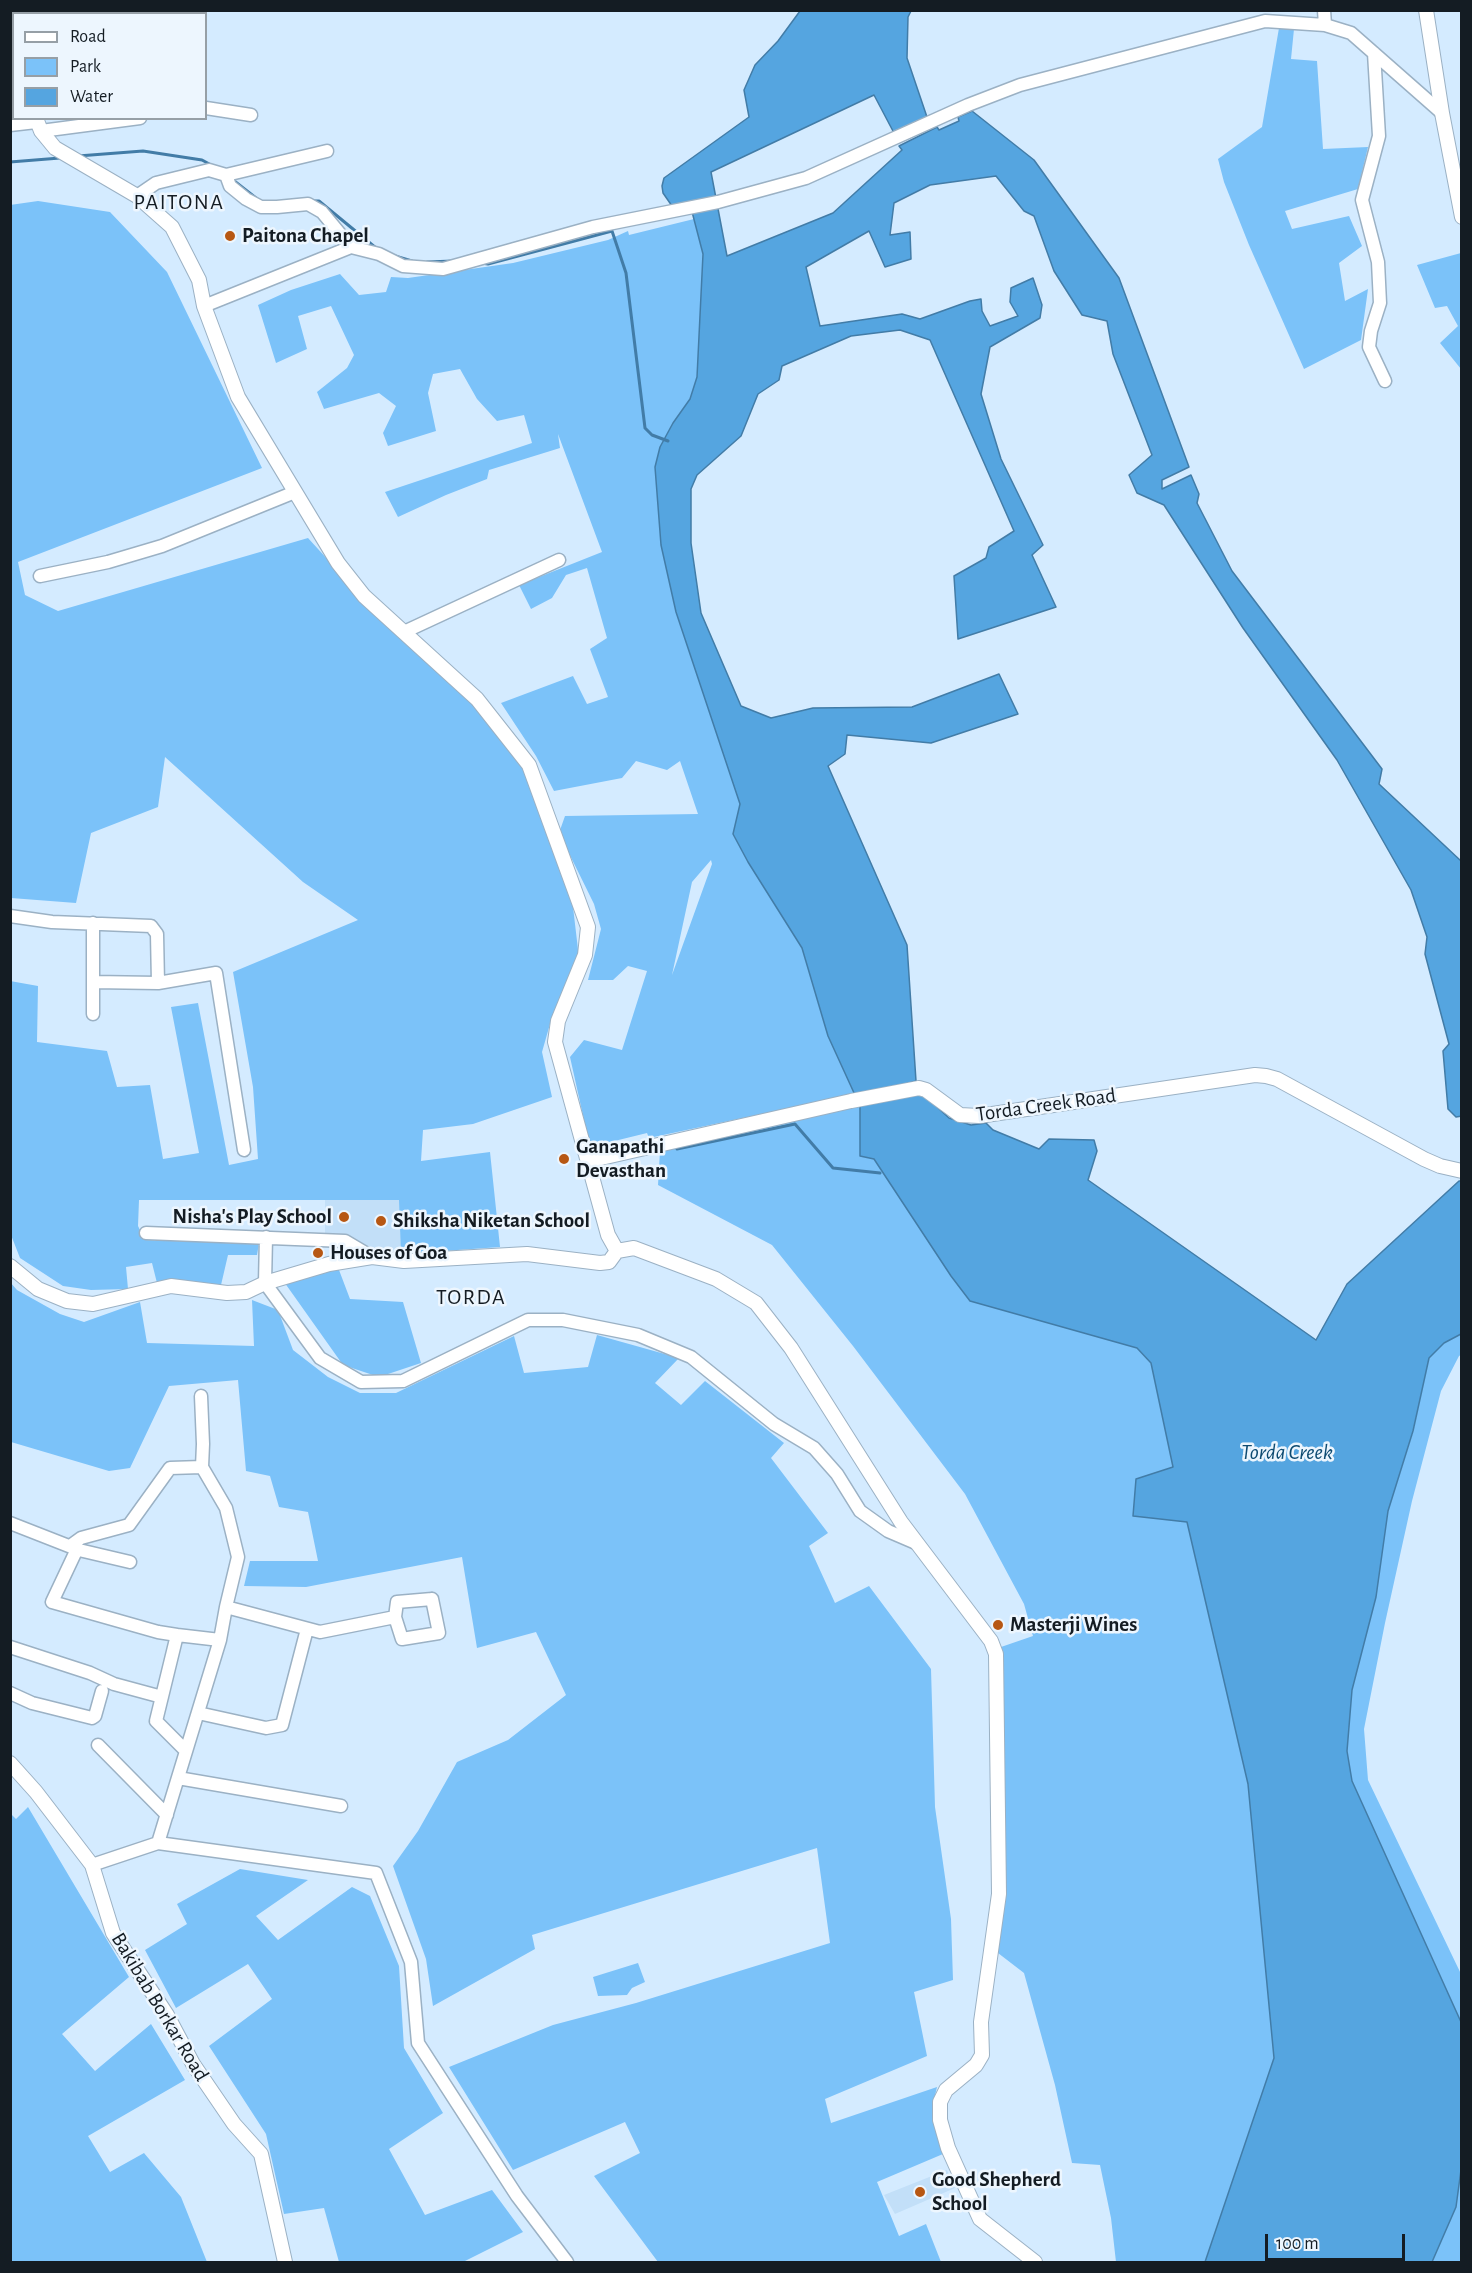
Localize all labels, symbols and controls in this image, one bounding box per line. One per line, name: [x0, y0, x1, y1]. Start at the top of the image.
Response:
legend: [12, 12, 207, 120]
text: Road: [70, 28, 106, 46]
text: Park: [70, 58, 101, 76]
text: Water: [70, 88, 113, 106]
district label: PAITONA: [134, 189, 224, 215]
place label: Paitona Chapel: [242, 223, 369, 249]
marker: Paitona Chapel: [223, 229, 237, 243]
street label: Torda Creek Road: [974, 1083, 1118, 1127]
place label: Ganapathi Devasthan: [576, 1134, 666, 1184]
marker: Ganapathi Devasthan: [557, 1152, 571, 1166]
place label: Nisha's Play School: [173, 1204, 332, 1230]
place label: Shiksha Niketan School: [393, 1208, 590, 1234]
marker: Nisha's Play School: [337, 1210, 351, 1224]
marker: Shiksha Niketan School: [374, 1214, 388, 1228]
place label: Houses of Goa: [330, 1240, 447, 1266]
marker: Houses of Goa: [311, 1246, 325, 1260]
district label: TORDA: [436, 1284, 506, 1310]
water label: Torda Creek: [1241, 1439, 1333, 1465]
place label: Masterji Wines: [1010, 1612, 1137, 1638]
marker: Masterji Wines: [991, 1618, 1005, 1632]
street label: Bakibab Borkar Road: [106, 1928, 214, 2086]
place label: Good Shepherd School: [932, 2167, 1061, 2217]
marker: Good Shepherd School: [913, 2185, 927, 2199]
scale bar: [1268, 2222, 1408, 2260]
text: 100 m: [1276, 2235, 1319, 2253]

